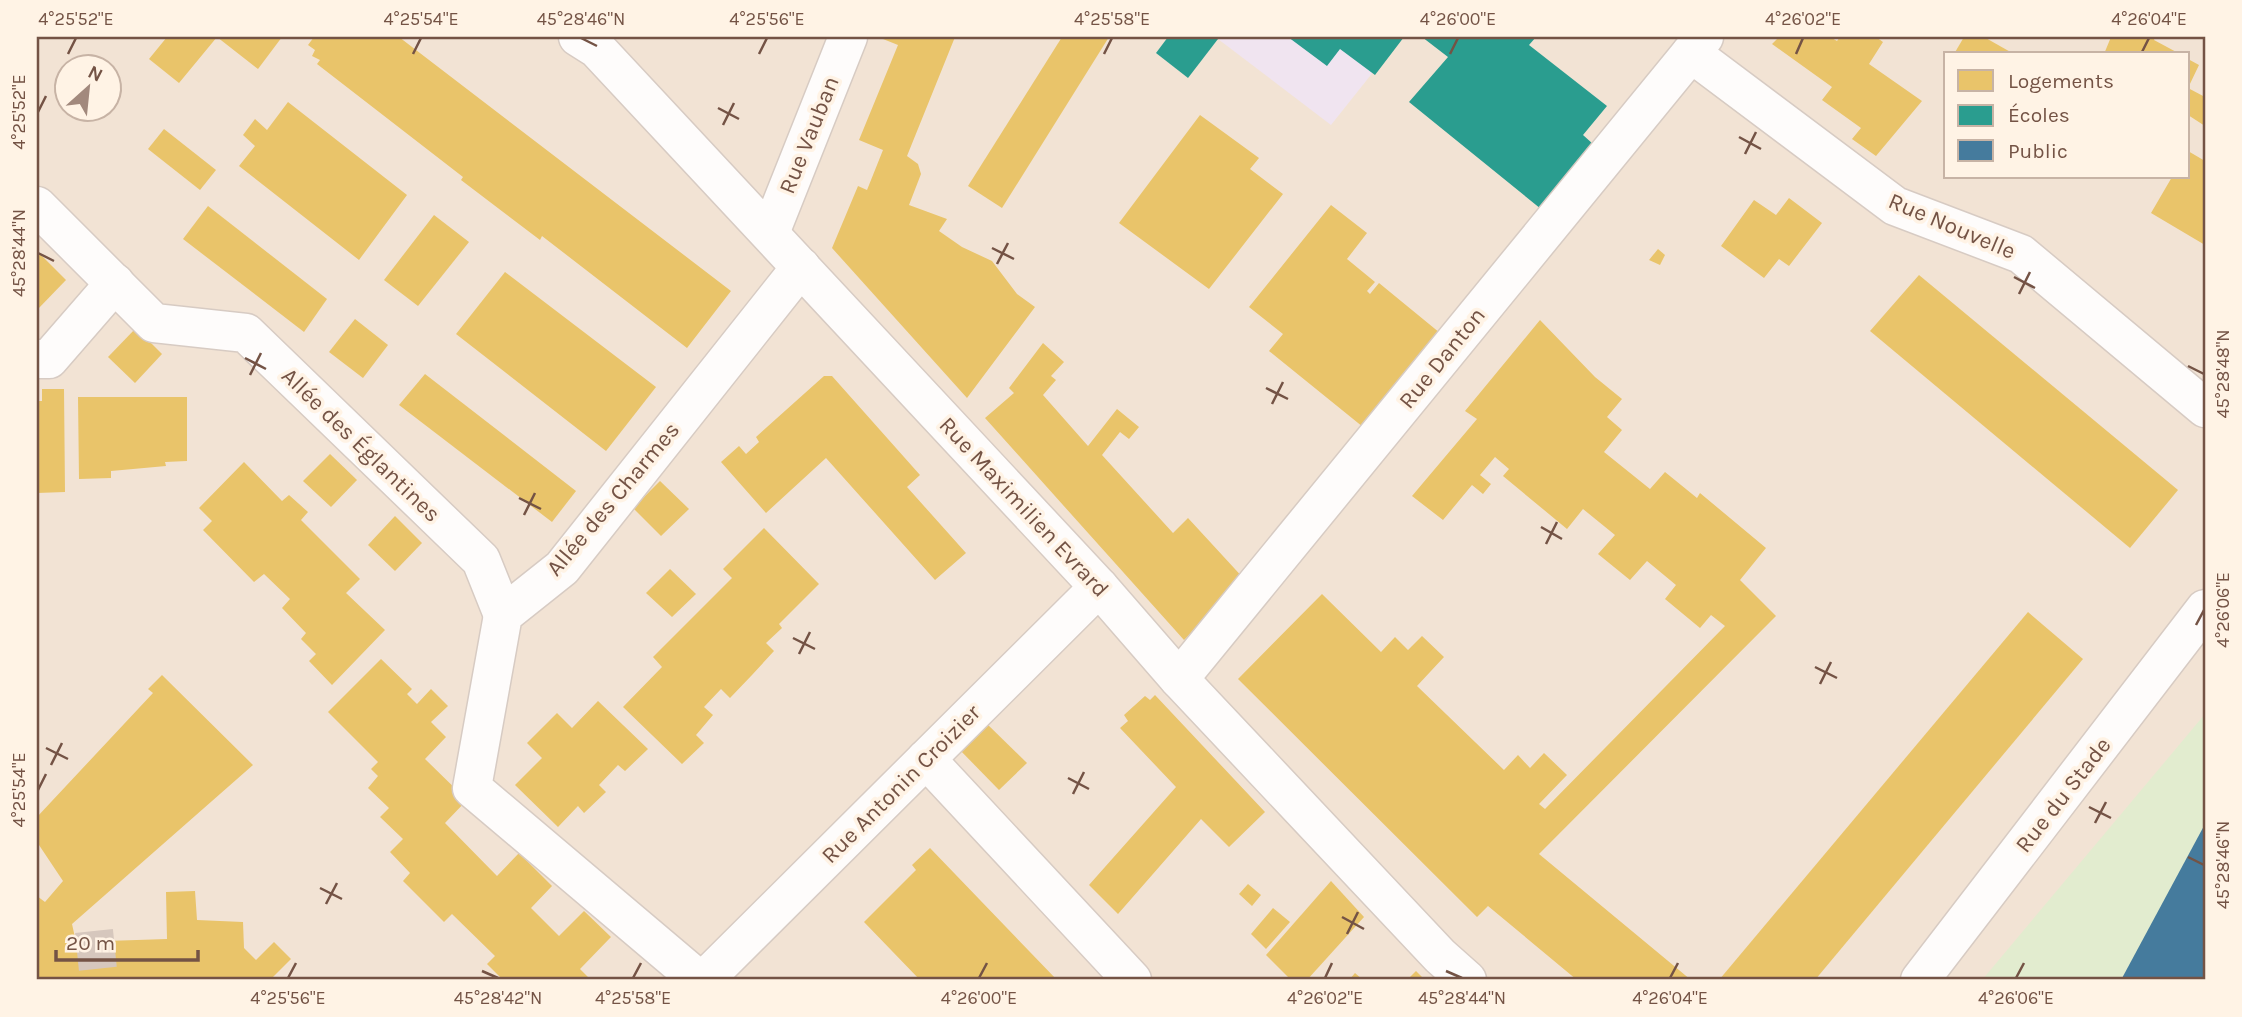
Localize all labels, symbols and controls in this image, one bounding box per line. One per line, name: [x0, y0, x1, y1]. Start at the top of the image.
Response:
text: 4°25'52"E: [38, 8, 114, 30]
text: 4°25'54"E: [383, 8, 459, 30]
text: 45°28'46"N: [537, 8, 625, 30]
text: 4°25'56"E: [729, 8, 805, 30]
text: 4°25'58"E: [1074, 8, 1150, 30]
text: 4°26'00"E: [1420, 8, 1496, 30]
text: 4°26'02"E: [1765, 8, 1841, 30]
text: 4°26'04"E: [2111, 8, 2187, 30]
north arrow: [52, 52, 122, 122]
legend: [1944, 52, 2190, 178]
text: N: [84, 61, 106, 87]
text: Logements: [2008, 69, 2114, 93]
street label: Rue Vauban: [773, 72, 845, 198]
text: 4°25'52"E: [8, 74, 30, 150]
text: Écoles: [2008, 103, 2070, 127]
text: Public: [2008, 139, 2068, 163]
street label: Rue Nouvelle: [1884, 187, 2020, 265]
text: 45°28'44"N: [8, 209, 30, 297]
street label: Rue Danton: [1393, 302, 1491, 414]
text: 45°28'48"N: [2212, 329, 2234, 419]
street label: Allée des Églantines: [276, 362, 446, 528]
street label: Rue Maximilien Evrard: [934, 411, 1114, 603]
street label: Allée des Charmes: [541, 417, 685, 581]
text: 4°26'06"E: [2212, 572, 2234, 648]
street label: Rue Antonin Croizier: [816, 699, 986, 869]
street label: Rue du Stade: [2010, 732, 2116, 858]
text: 4°25'54"E: [8, 752, 30, 828]
text: 45°28'46"N: [2212, 821, 2234, 909]
scale bar: [56, 919, 198, 963]
text: 20 m: [66, 931, 115, 955]
text: 4°25'56"E: [250, 987, 326, 1009]
text: 45°28'42"N: [454, 987, 542, 1009]
text: 4°25'58"E: [595, 987, 671, 1009]
text: 4°26'00"E: [941, 987, 1017, 1009]
text: 4°26'02"E: [1287, 987, 1363, 1009]
text: 45°28'44"N: [1418, 987, 1506, 1009]
text: 4°26'04"E: [1632, 987, 1708, 1009]
text: 4°26'06"E: [1978, 987, 2054, 1009]

